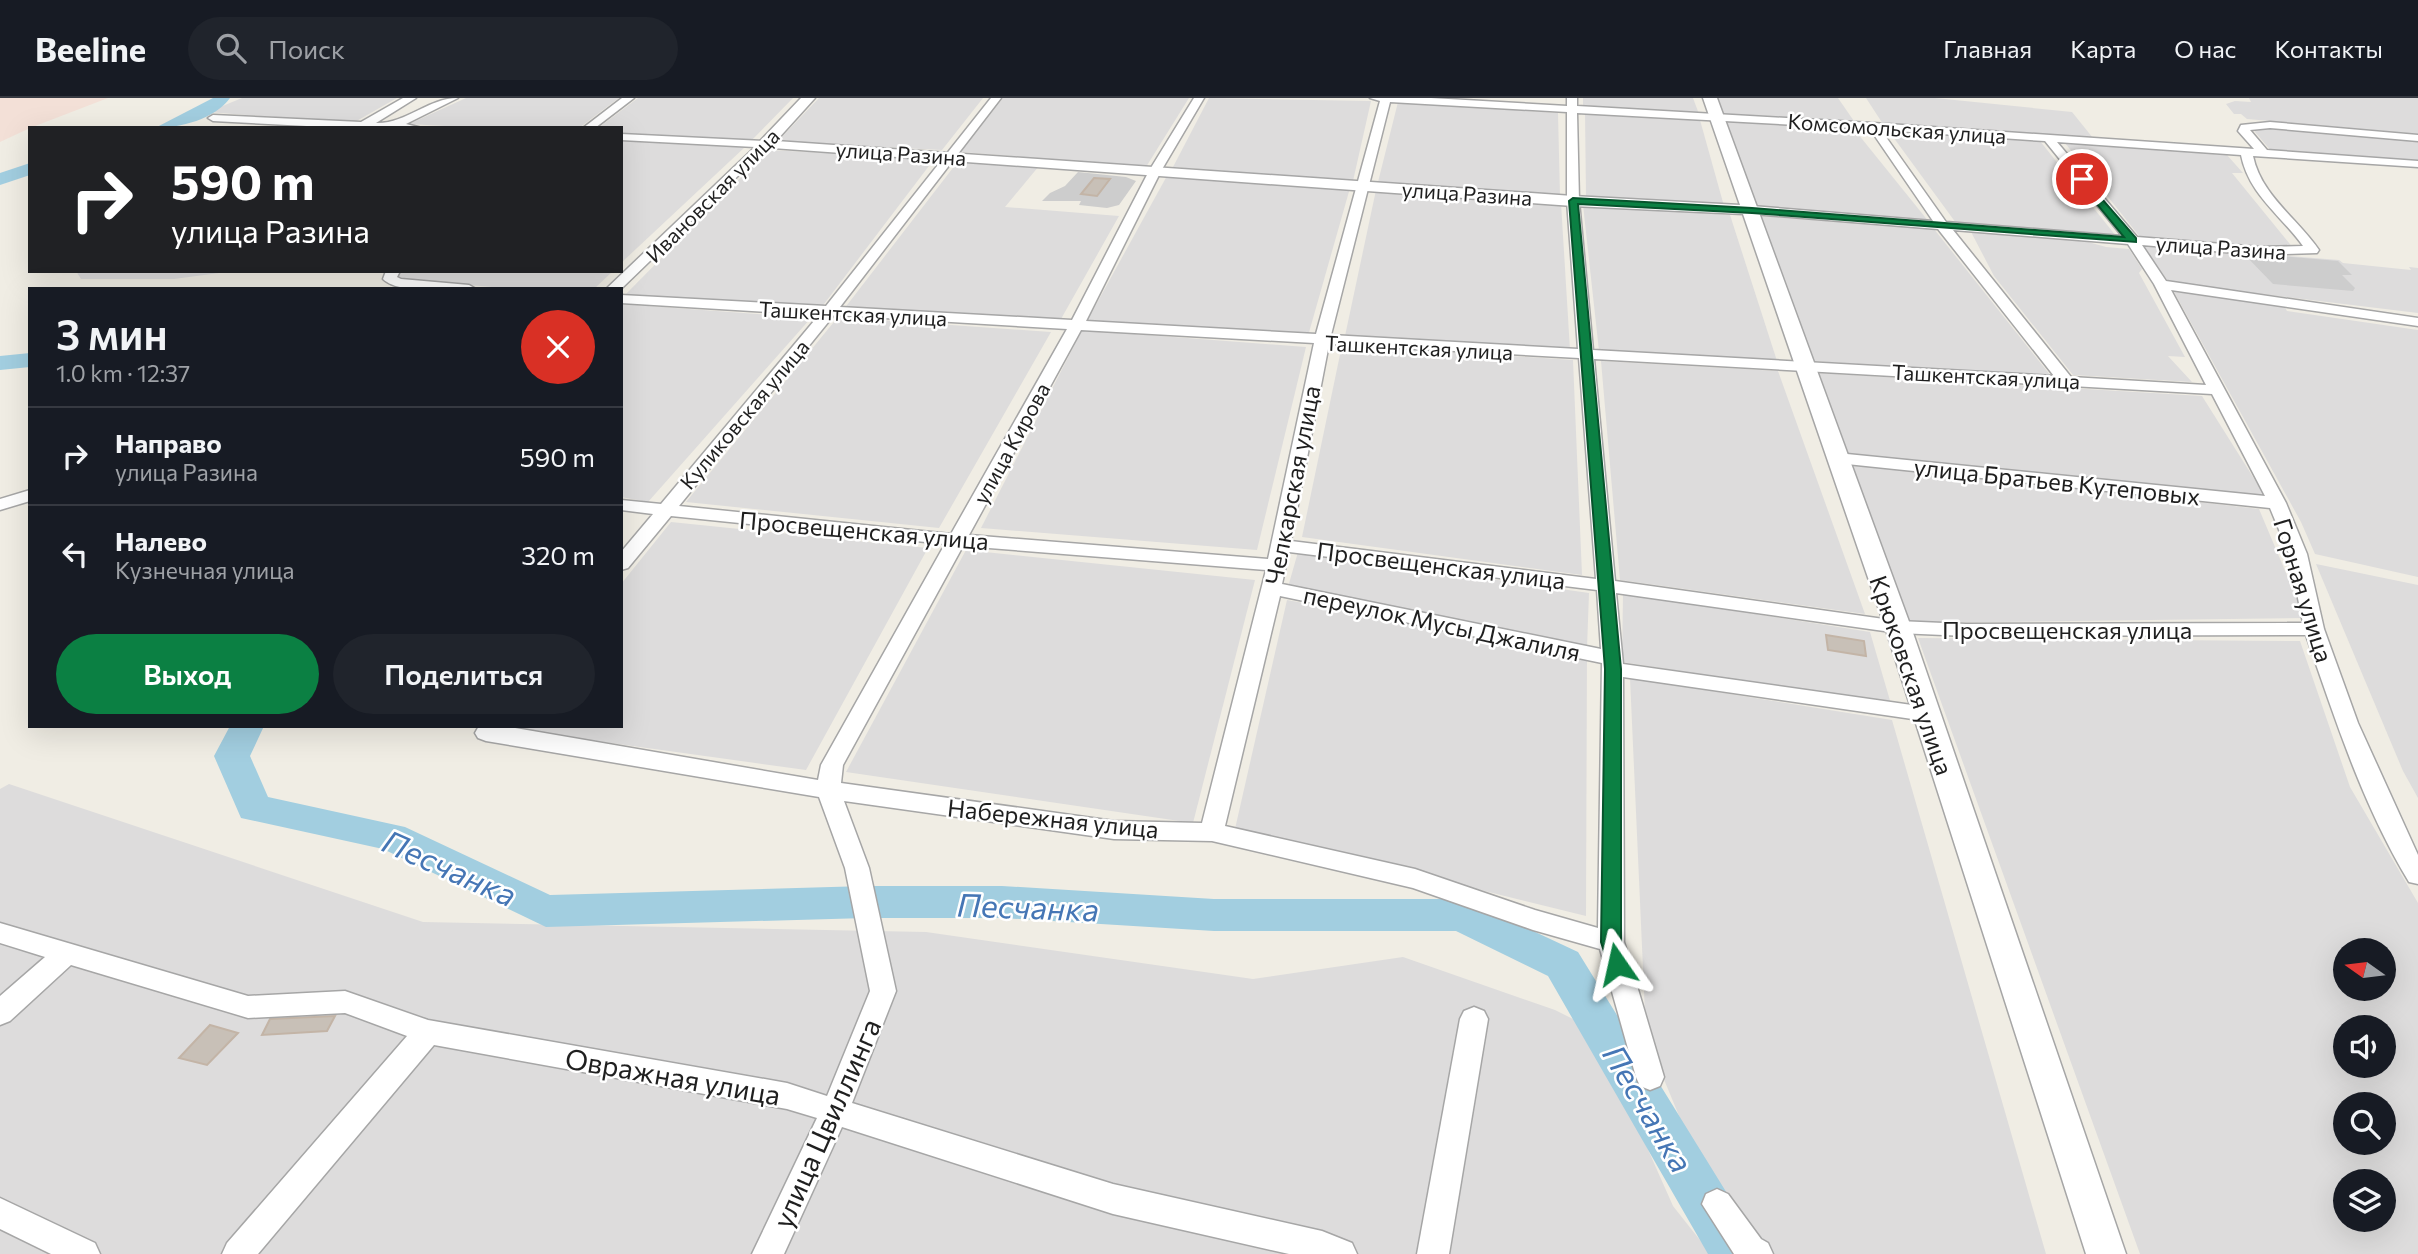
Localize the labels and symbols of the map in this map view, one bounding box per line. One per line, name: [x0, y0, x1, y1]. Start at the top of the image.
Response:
street label: Комсомольская улица: [1787, 108, 2007, 148]
street label: Ивановская улица: [640, 123, 784, 267]
street label: улица Разина: [835, 136, 967, 170]
pin: [2052, 149, 2112, 209]
street label: улица Разина: [1401, 176, 1533, 210]
street label: улица Разина: [2155, 230, 2287, 264]
street label: Ташкентская улица: [758, 296, 948, 330]
street label: Ташкентская улица: [1324, 330, 1514, 364]
street label: Куликовская улица: [674, 334, 814, 494]
street label: Ташкентская улица: [1891, 359, 2081, 393]
street label: улица Кирова: [967, 378, 1055, 508]
street label: Челкарская улица: [1258, 383, 1326, 587]
street label: улица Братьев Кутеповых: [1912, 452, 2202, 510]
street label: Просвещенская улица: [738, 505, 990, 555]
street label: Горная улица: [2268, 514, 2340, 666]
street label: Просвещенская улица: [1315, 535, 1567, 595]
street label: Крюковская улица: [1864, 571, 1960, 779]
street label: переулок Мусы Джалиля: [1301, 579, 1583, 667]
street label: Просвещенская улица: [1942, 615, 2192, 644]
street label: Набережная улица: [946, 792, 1160, 844]
water label: Песчанка: [377, 820, 523, 914]
water label: Песчанка: [956, 884, 1100, 928]
position arrow: [1580, 927, 1654, 1001]
north arrow: [2333, 938, 2396, 1001]
street label: улица Цвиллинга: [765, 1013, 887, 1233]
water label: Песчанка: [1595, 1037, 1703, 1179]
street label: Овражная улица: [563, 1040, 783, 1112]

